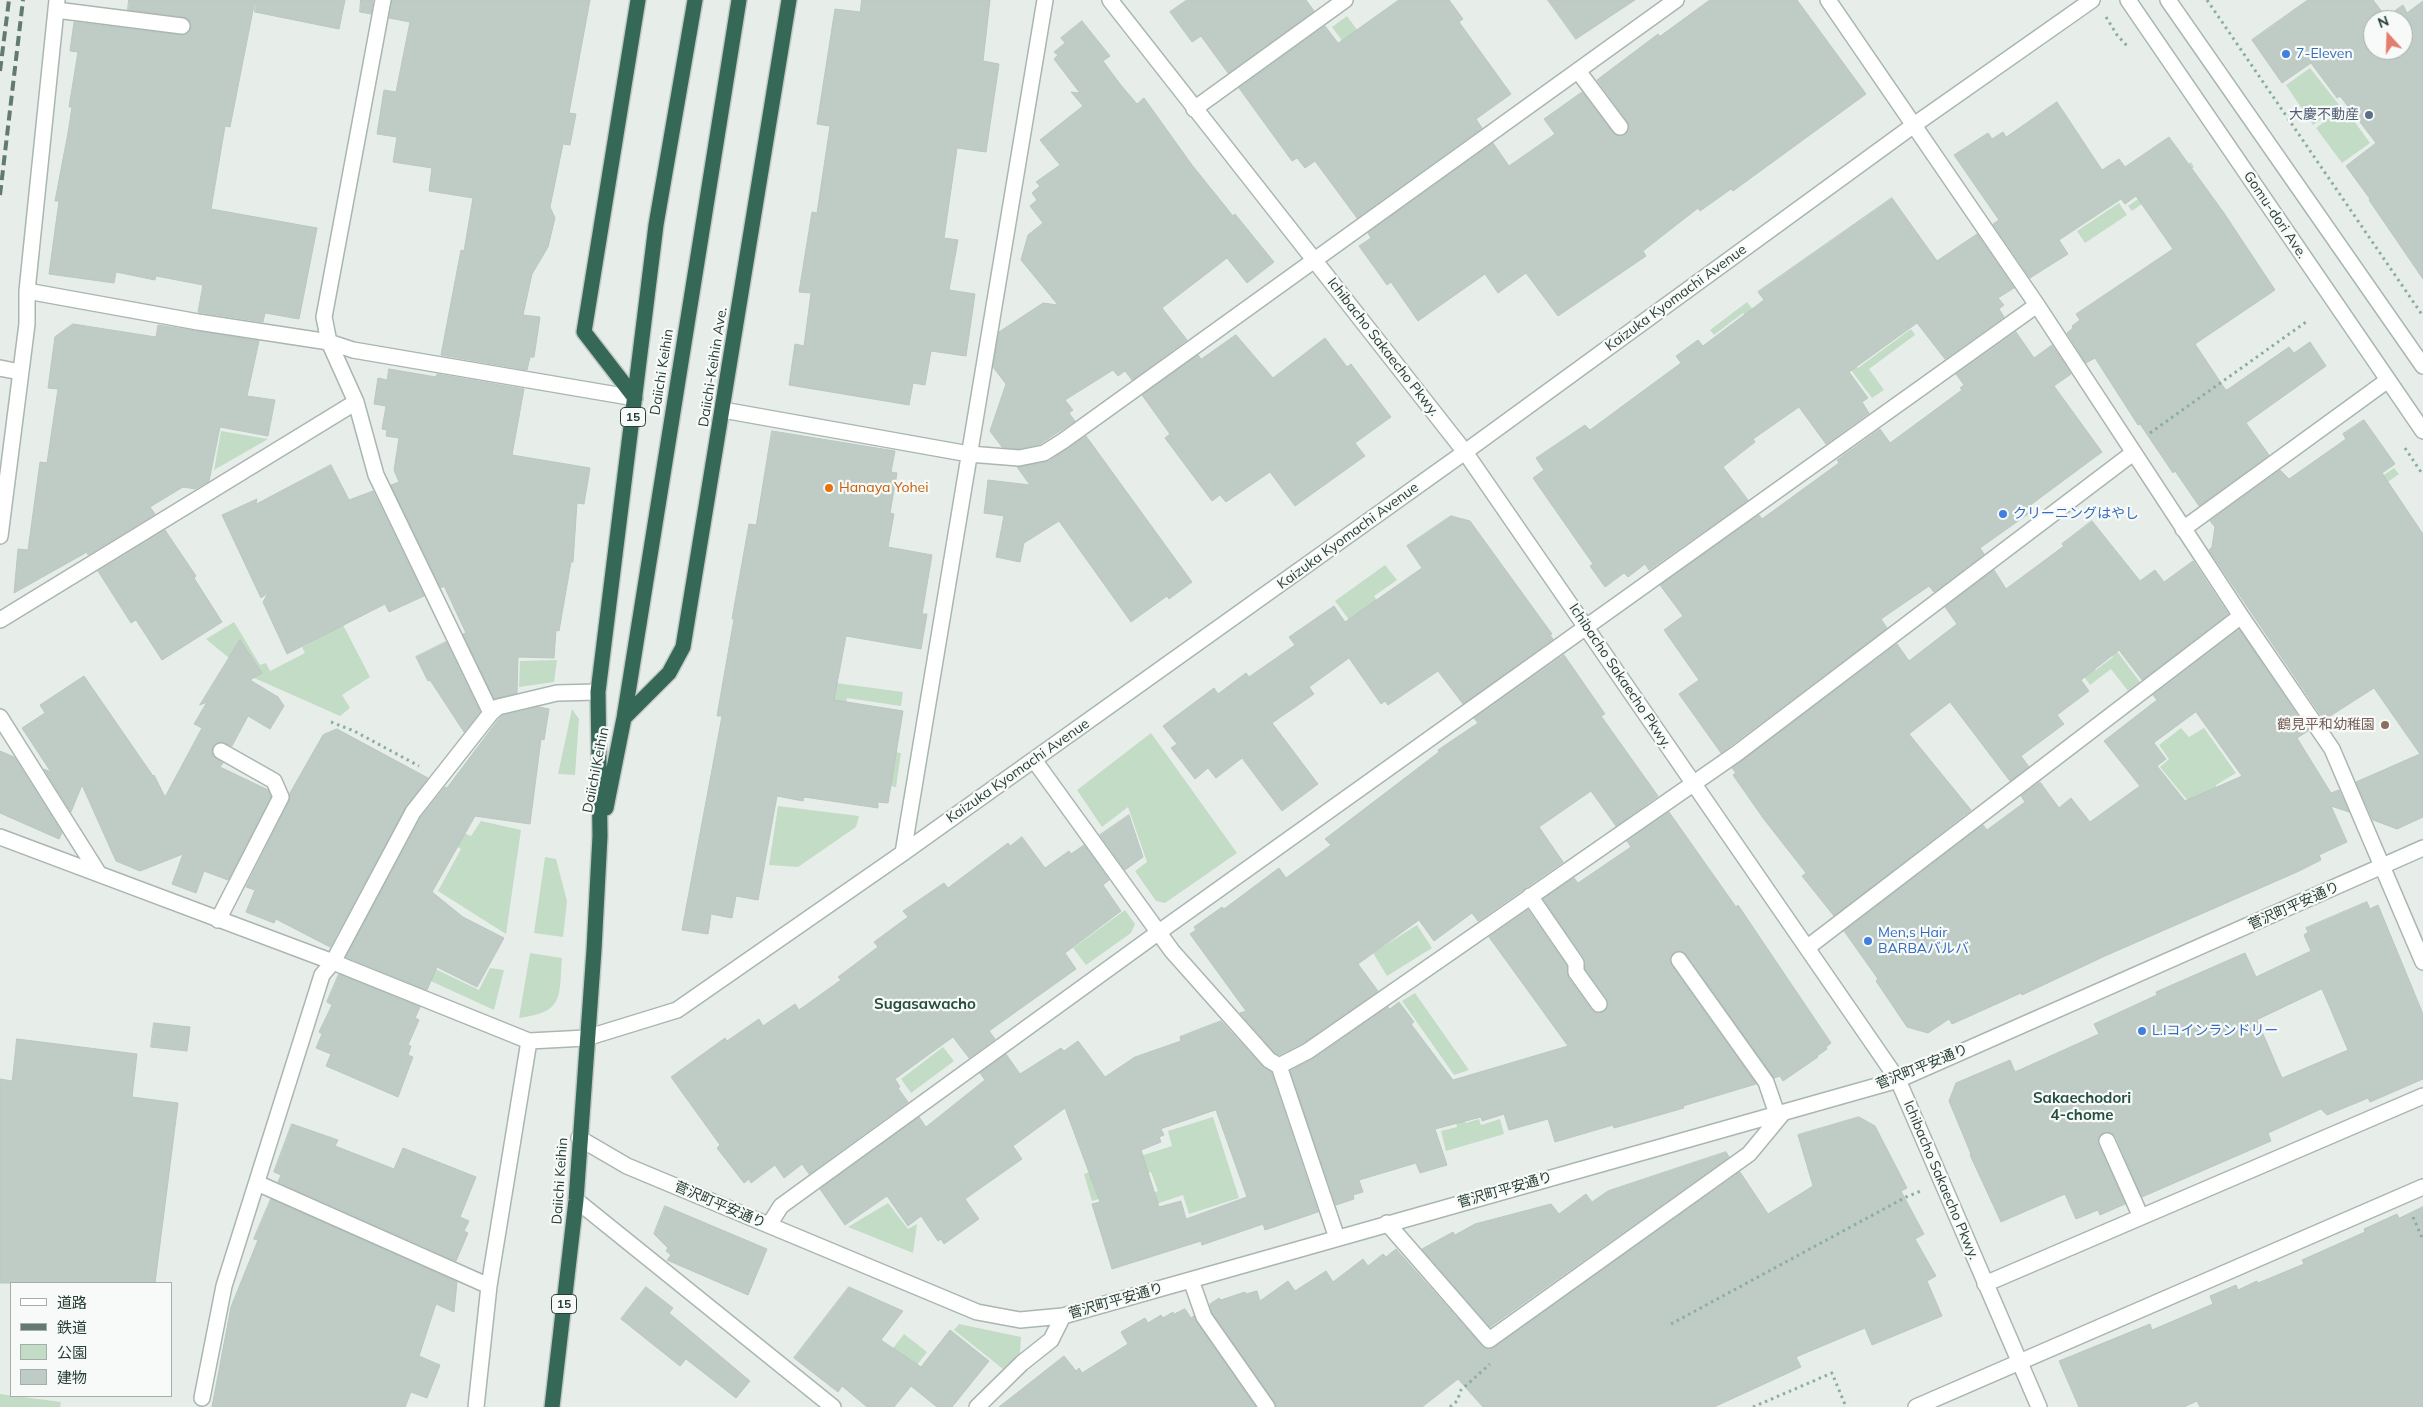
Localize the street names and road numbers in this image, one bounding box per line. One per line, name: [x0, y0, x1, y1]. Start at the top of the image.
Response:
street label: Gomu-dori Ave.: [2240, 168, 2310, 262]
street label: Kaizuka Kyomachi Avenue: [1602, 241, 1750, 355]
street label: Ichibacho Sakaecho Pkwy.: [1324, 274, 1442, 420]
street label: Daiichi-Keihin Ave.: [695, 306, 731, 428]
street label: Daiichi Keihin: [647, 328, 677, 416]
road number: 15: [620, 408, 646, 427]
street label: Kaizuka Kyomachi Avenue: [1274, 479, 1422, 593]
street label: Ichibacho Sakaecho Pkwy.: [1565, 600, 1675, 752]
street label: Kaizuka Kyomachi Avenue: [943, 715, 1093, 827]
street label: Daiichi Keihin: [579, 726, 613, 814]
street label: 菅沢町平安通り: [2246, 878, 2342, 934]
street label: 菅沢町平安通り: [1873, 1041, 1971, 1093]
street label: Ichibacho Sakaecho Pkwy.: [1900, 1098, 1982, 1262]
street label: Daiichi Keihin: [549, 1137, 571, 1225]
street label: 菅沢町平安通り: [1456, 1168, 1554, 1212]
street label: 菅沢町平安通り: [672, 1178, 768, 1232]
street label: 菅沢町平安通り: [1067, 1279, 1165, 1323]
road number: 15: [552, 1295, 576, 1314]

